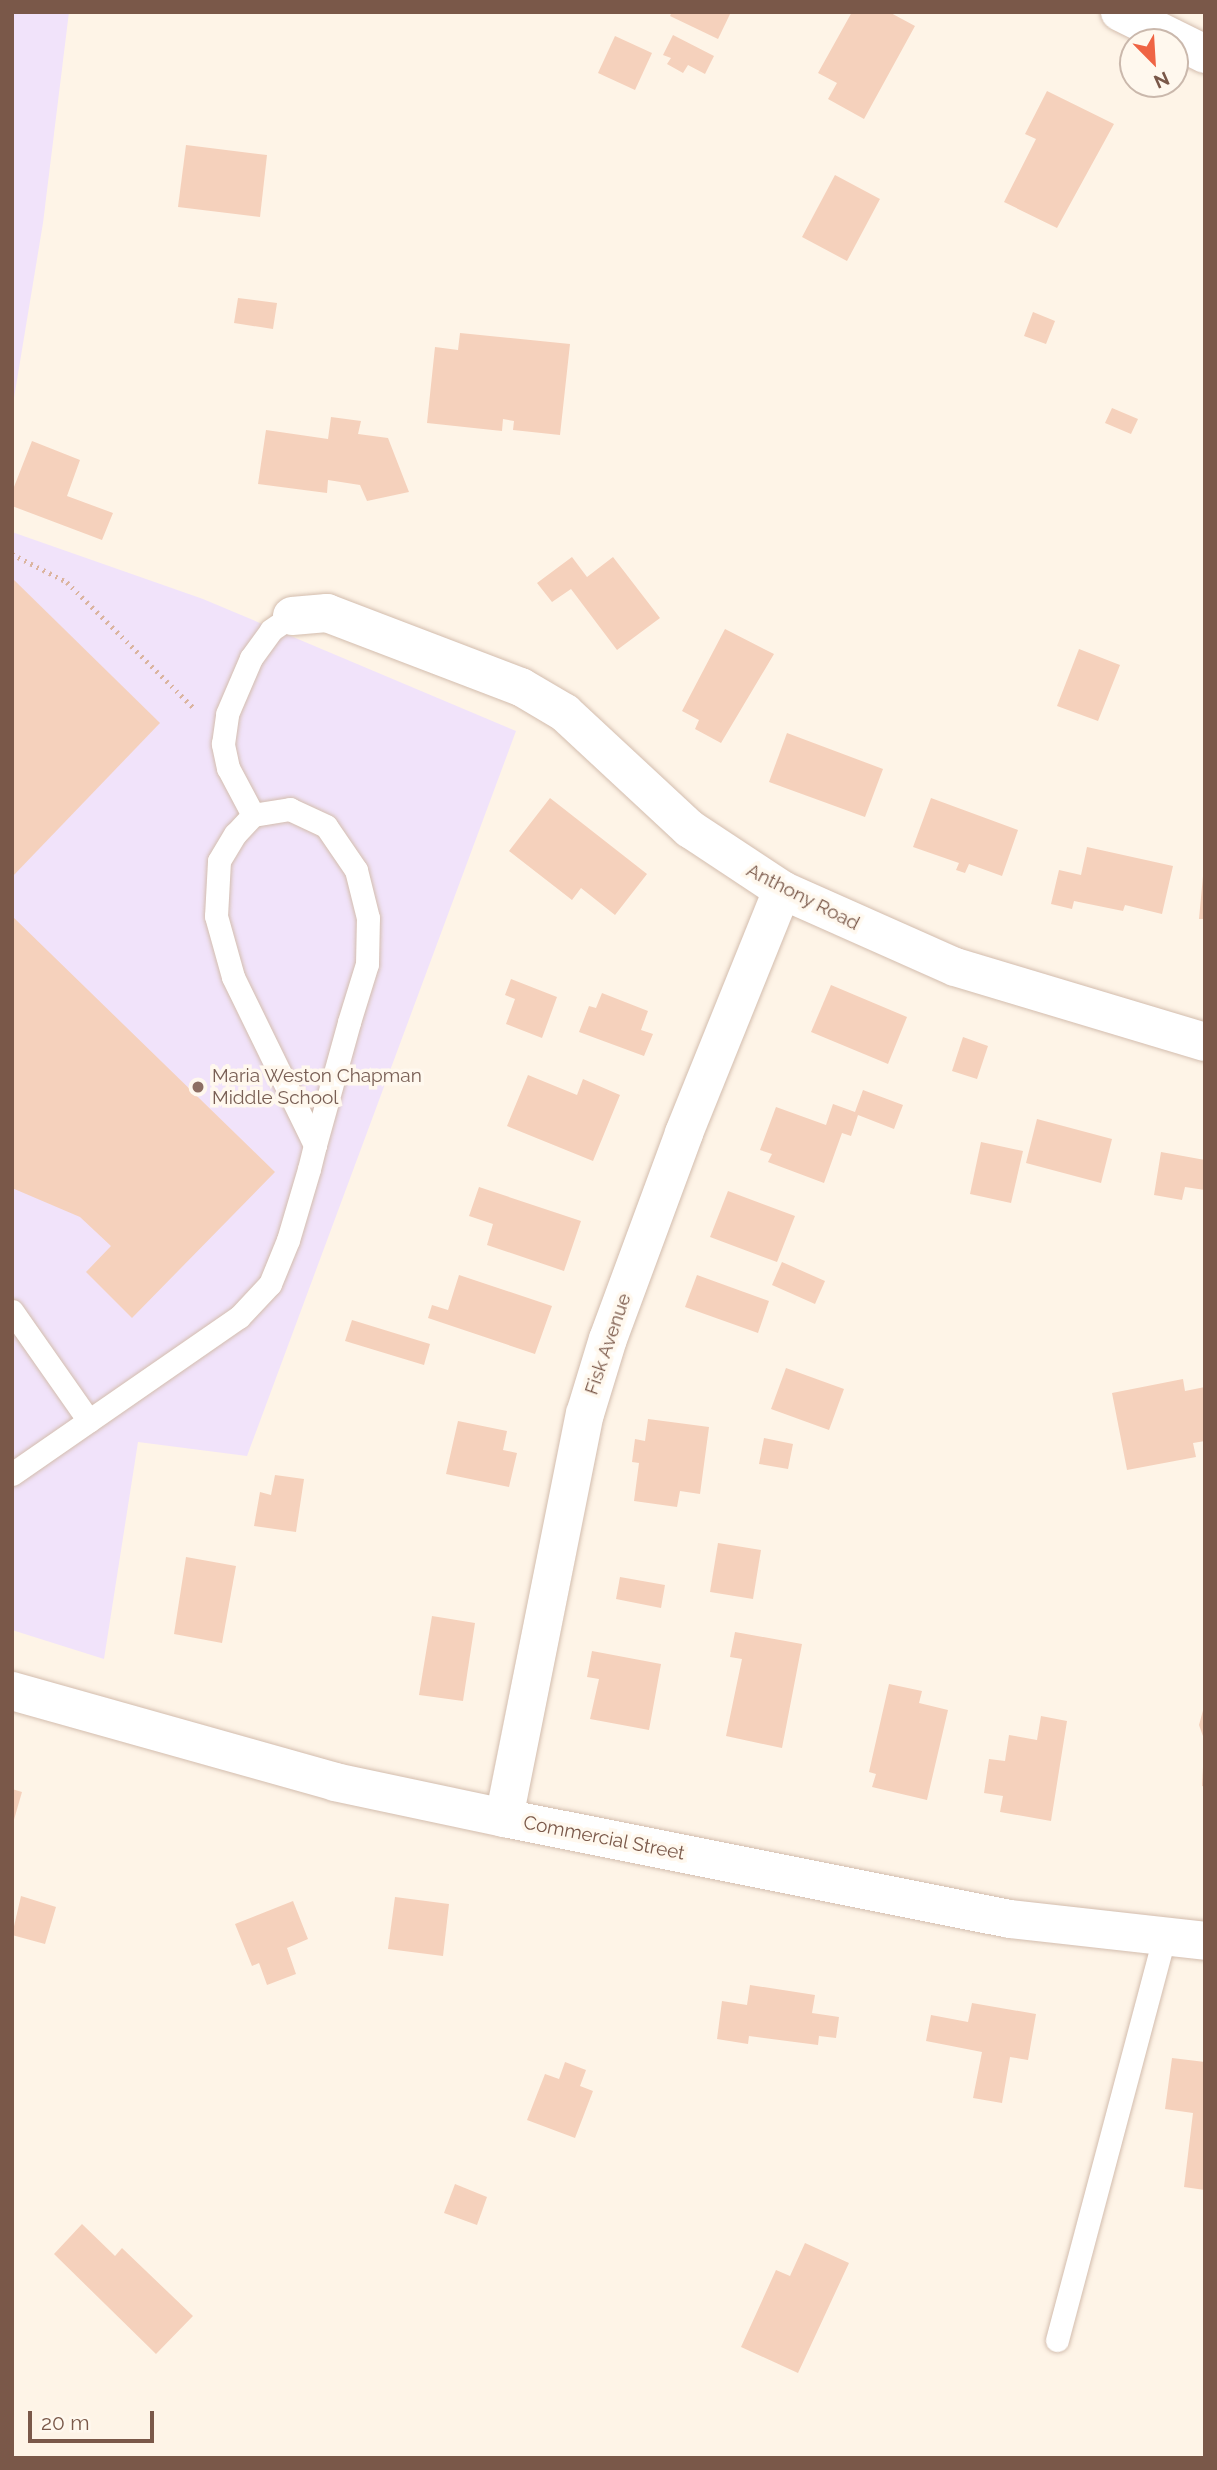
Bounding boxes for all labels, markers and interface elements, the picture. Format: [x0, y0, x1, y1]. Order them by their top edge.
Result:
north arrow [1119, 28, 1189, 98]
text: N [1151, 67, 1173, 93]
street label: Anthony Road [743, 859, 863, 935]
place label: Maria Weston Chapman Middle School [212, 1065, 422, 1109]
marker: Maria Weston Chapman Middle School [190, 1079, 206, 1095]
street label: Fisk Avenue [580, 1290, 636, 1398]
street label: Commercial Street [521, 1811, 687, 1865]
scale bar [32, 2396, 158, 2440]
text: 20 m [41, 2410, 89, 2435]

